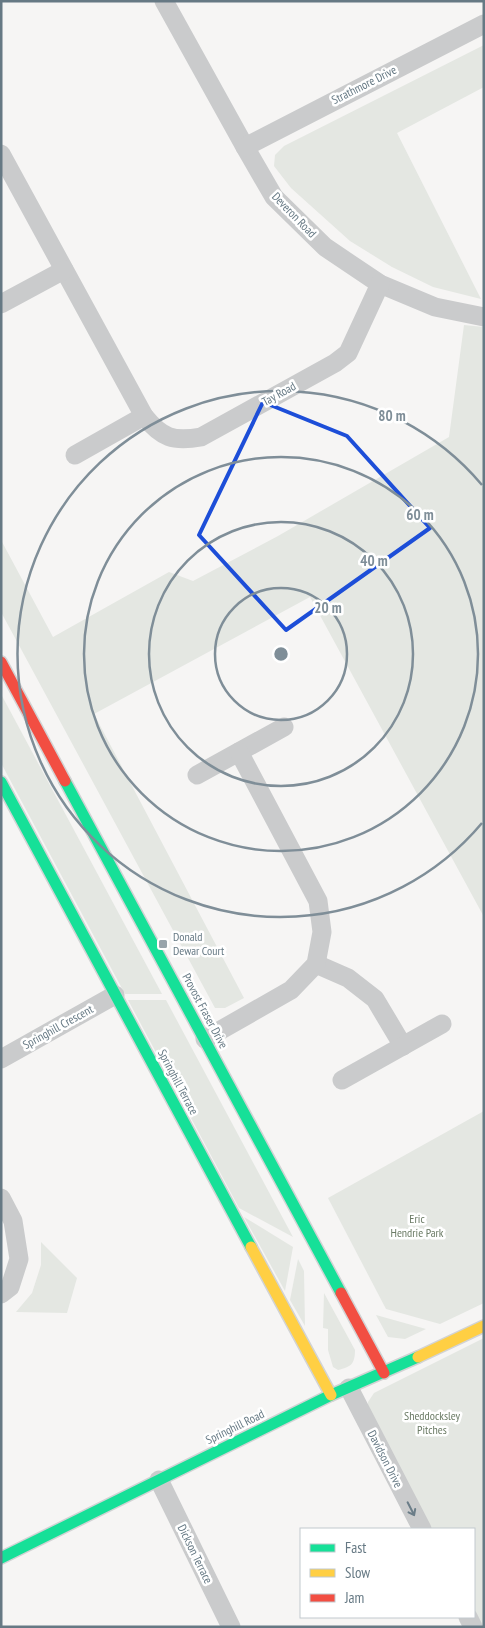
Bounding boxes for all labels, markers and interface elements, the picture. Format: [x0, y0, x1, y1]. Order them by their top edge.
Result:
street label: Strathmore Drive [329, 62, 399, 107]
street label: Deveron Road [269, 189, 320, 241]
street label: Tay Road [259, 378, 298, 409]
text: 80 m [378, 406, 406, 425]
text: 60 m [406, 505, 434, 524]
text: 40 m [360, 551, 388, 570]
text: 20 m [314, 598, 342, 617]
centre of rings [272, 645, 290, 663]
place label: Donald Dewar Court [173, 929, 225, 958]
marker: Donald Dewar Court [157, 938, 169, 950]
street label: Provost Fraser Drive [179, 971, 232, 1051]
street label: Springhill Crescent [20, 1001, 96, 1052]
street label: Springhill Terrace [155, 1046, 202, 1117]
park label: Eric Hendrie Park [390, 1211, 444, 1240]
street label: Springhill Road [203, 1406, 266, 1447]
park label: Sheddocksley Pitches [404, 1408, 460, 1437]
street label: Davidson Drive [365, 1428, 406, 1490]
one-way arrow [407, 1501, 417, 1515]
street label: Dickson Terrace [175, 1522, 216, 1586]
legend [300, 1528, 475, 1618]
text: Fast [345, 1538, 366, 1557]
text: Slow [345, 1563, 370, 1582]
text: Jam [344, 1588, 364, 1607]

